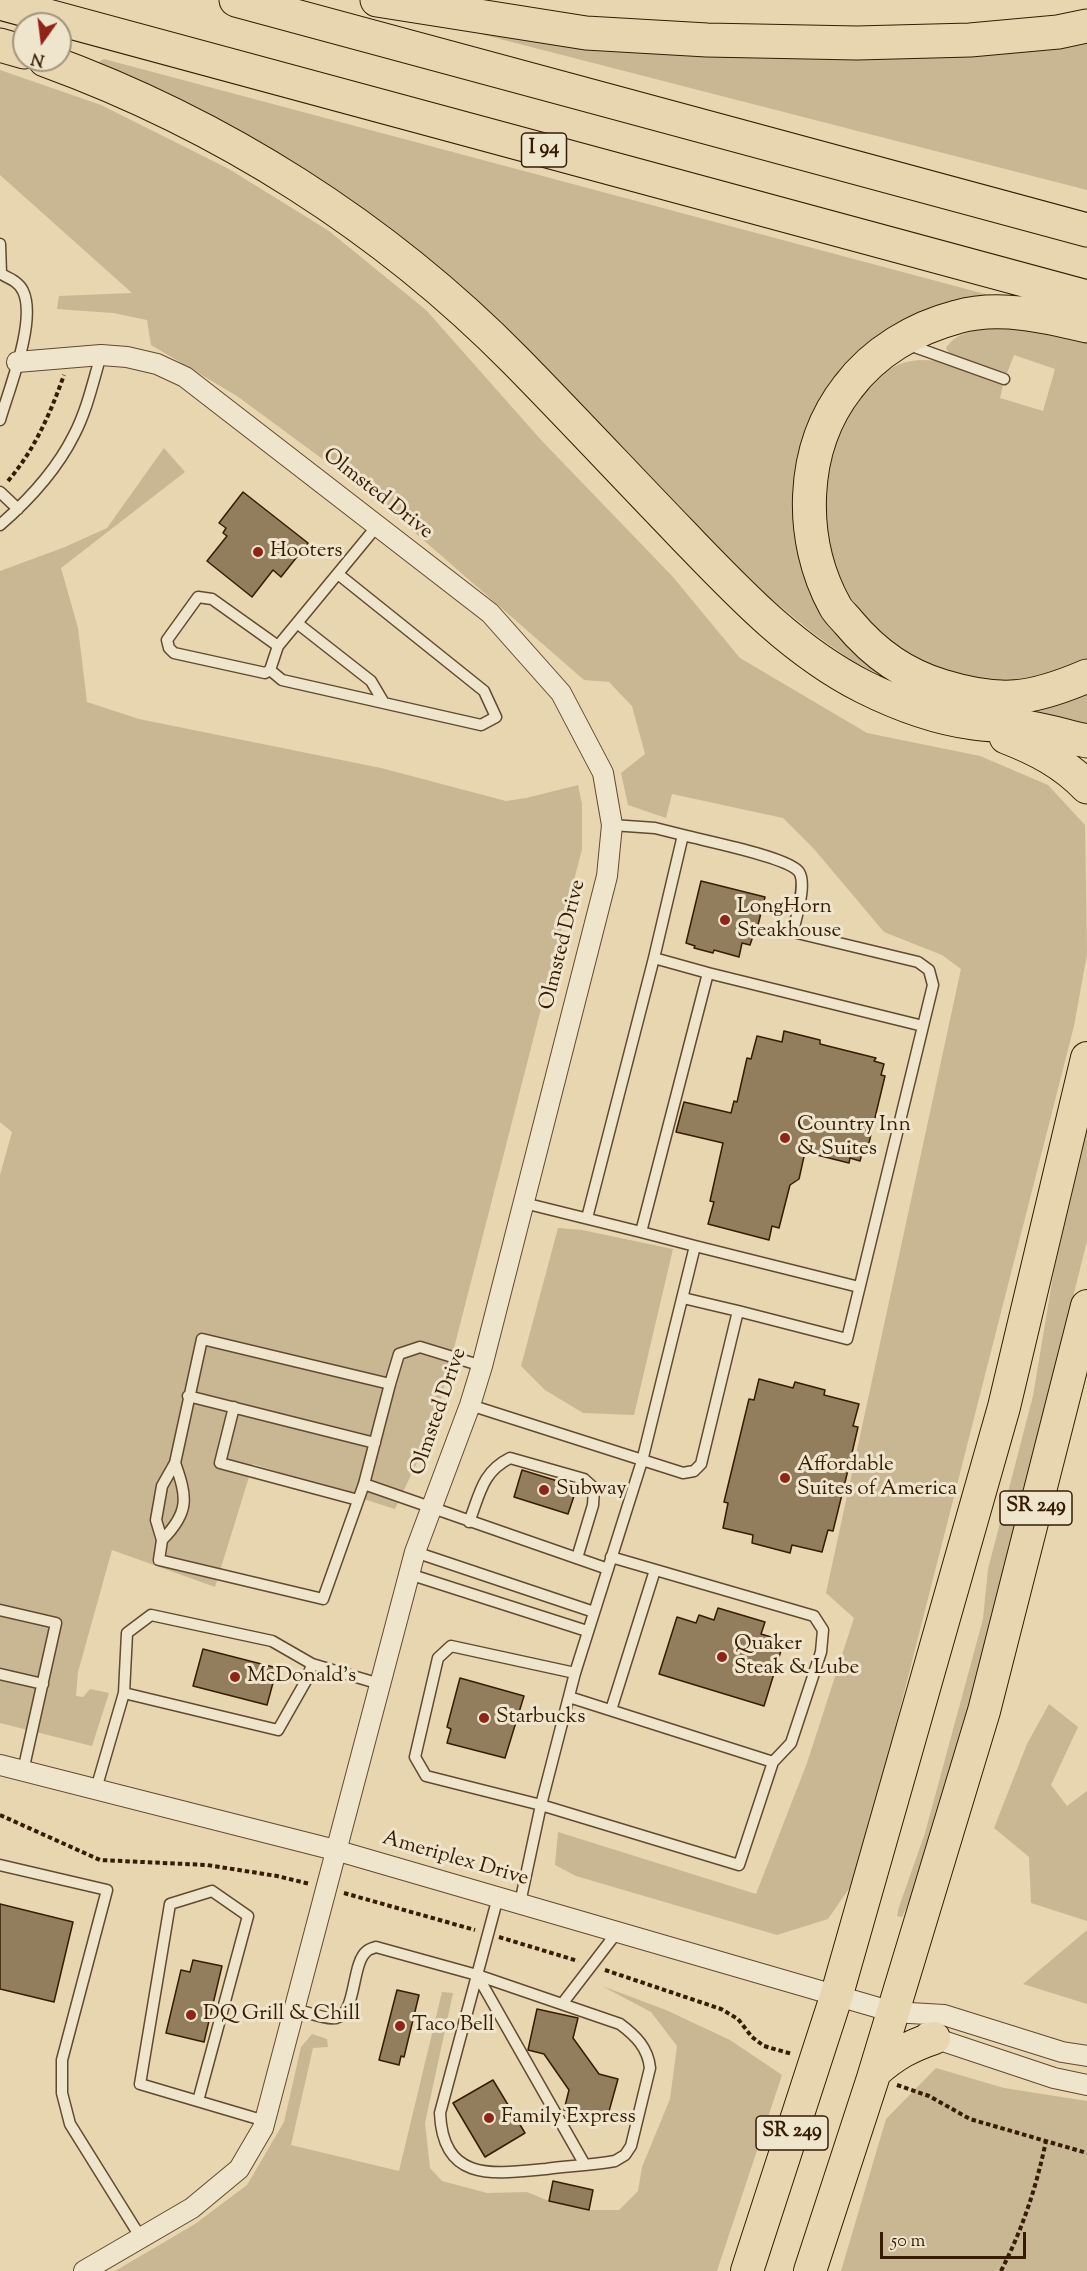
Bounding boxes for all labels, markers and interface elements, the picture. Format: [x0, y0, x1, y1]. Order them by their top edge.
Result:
north arrow [12, 12, 72, 72]
text: N [29, 45, 47, 71]
road number: I 94 [522, 133, 566, 167]
street label: Olmsted Drive [317, 444, 437, 546]
place label: Hooters [270, 539, 343, 565]
marker: Hooters [251, 545, 265, 559]
street label: Olmsted Drive [536, 877, 592, 1013]
place label: LongHorn Steakhouse [737, 895, 841, 945]
marker: LongHorn Steakhouse [718, 913, 732, 927]
place label: Country Inn & Suites [797, 1113, 911, 1163]
marker: Country Inn & Suites [778, 1131, 792, 1145]
street label: Olmsted Drive [406, 1345, 474, 1479]
place label: Affordable Suites of America [797, 1453, 957, 1503]
marker: Affordable Suites of America [778, 1471, 792, 1485]
place label: Subway [556, 1477, 627, 1503]
marker: Subway [537, 1483, 551, 1497]
road number: SR 249 [1000, 1491, 1072, 1525]
place label: Quaker Steak & Lube [734, 1632, 859, 1682]
marker: Quaker Steak & Lube [715, 1650, 729, 1664]
place label: McDonald's [247, 1664, 356, 1690]
marker: McDonald's [228, 1670, 242, 1684]
place label: Starbucks [496, 1705, 585, 1731]
marker: Starbucks [477, 1711, 491, 1725]
street label: Ameriplex Drive [379, 1827, 531, 1893]
place label: DQ Grill & Chill [203, 2002, 360, 2028]
marker: DQ Grill & Chill [184, 2008, 198, 2022]
place label: Taco Bell [412, 2013, 494, 2039]
marker: Taco Bell [393, 2019, 407, 2033]
place label: Family Express [501, 2105, 636, 2131]
marker: Family Express [482, 2111, 496, 2125]
road number: SR 249 [756, 2116, 828, 2150]
scale bar [883, 2220, 1028, 2258]
text: 50 m [891, 2229, 925, 2255]

